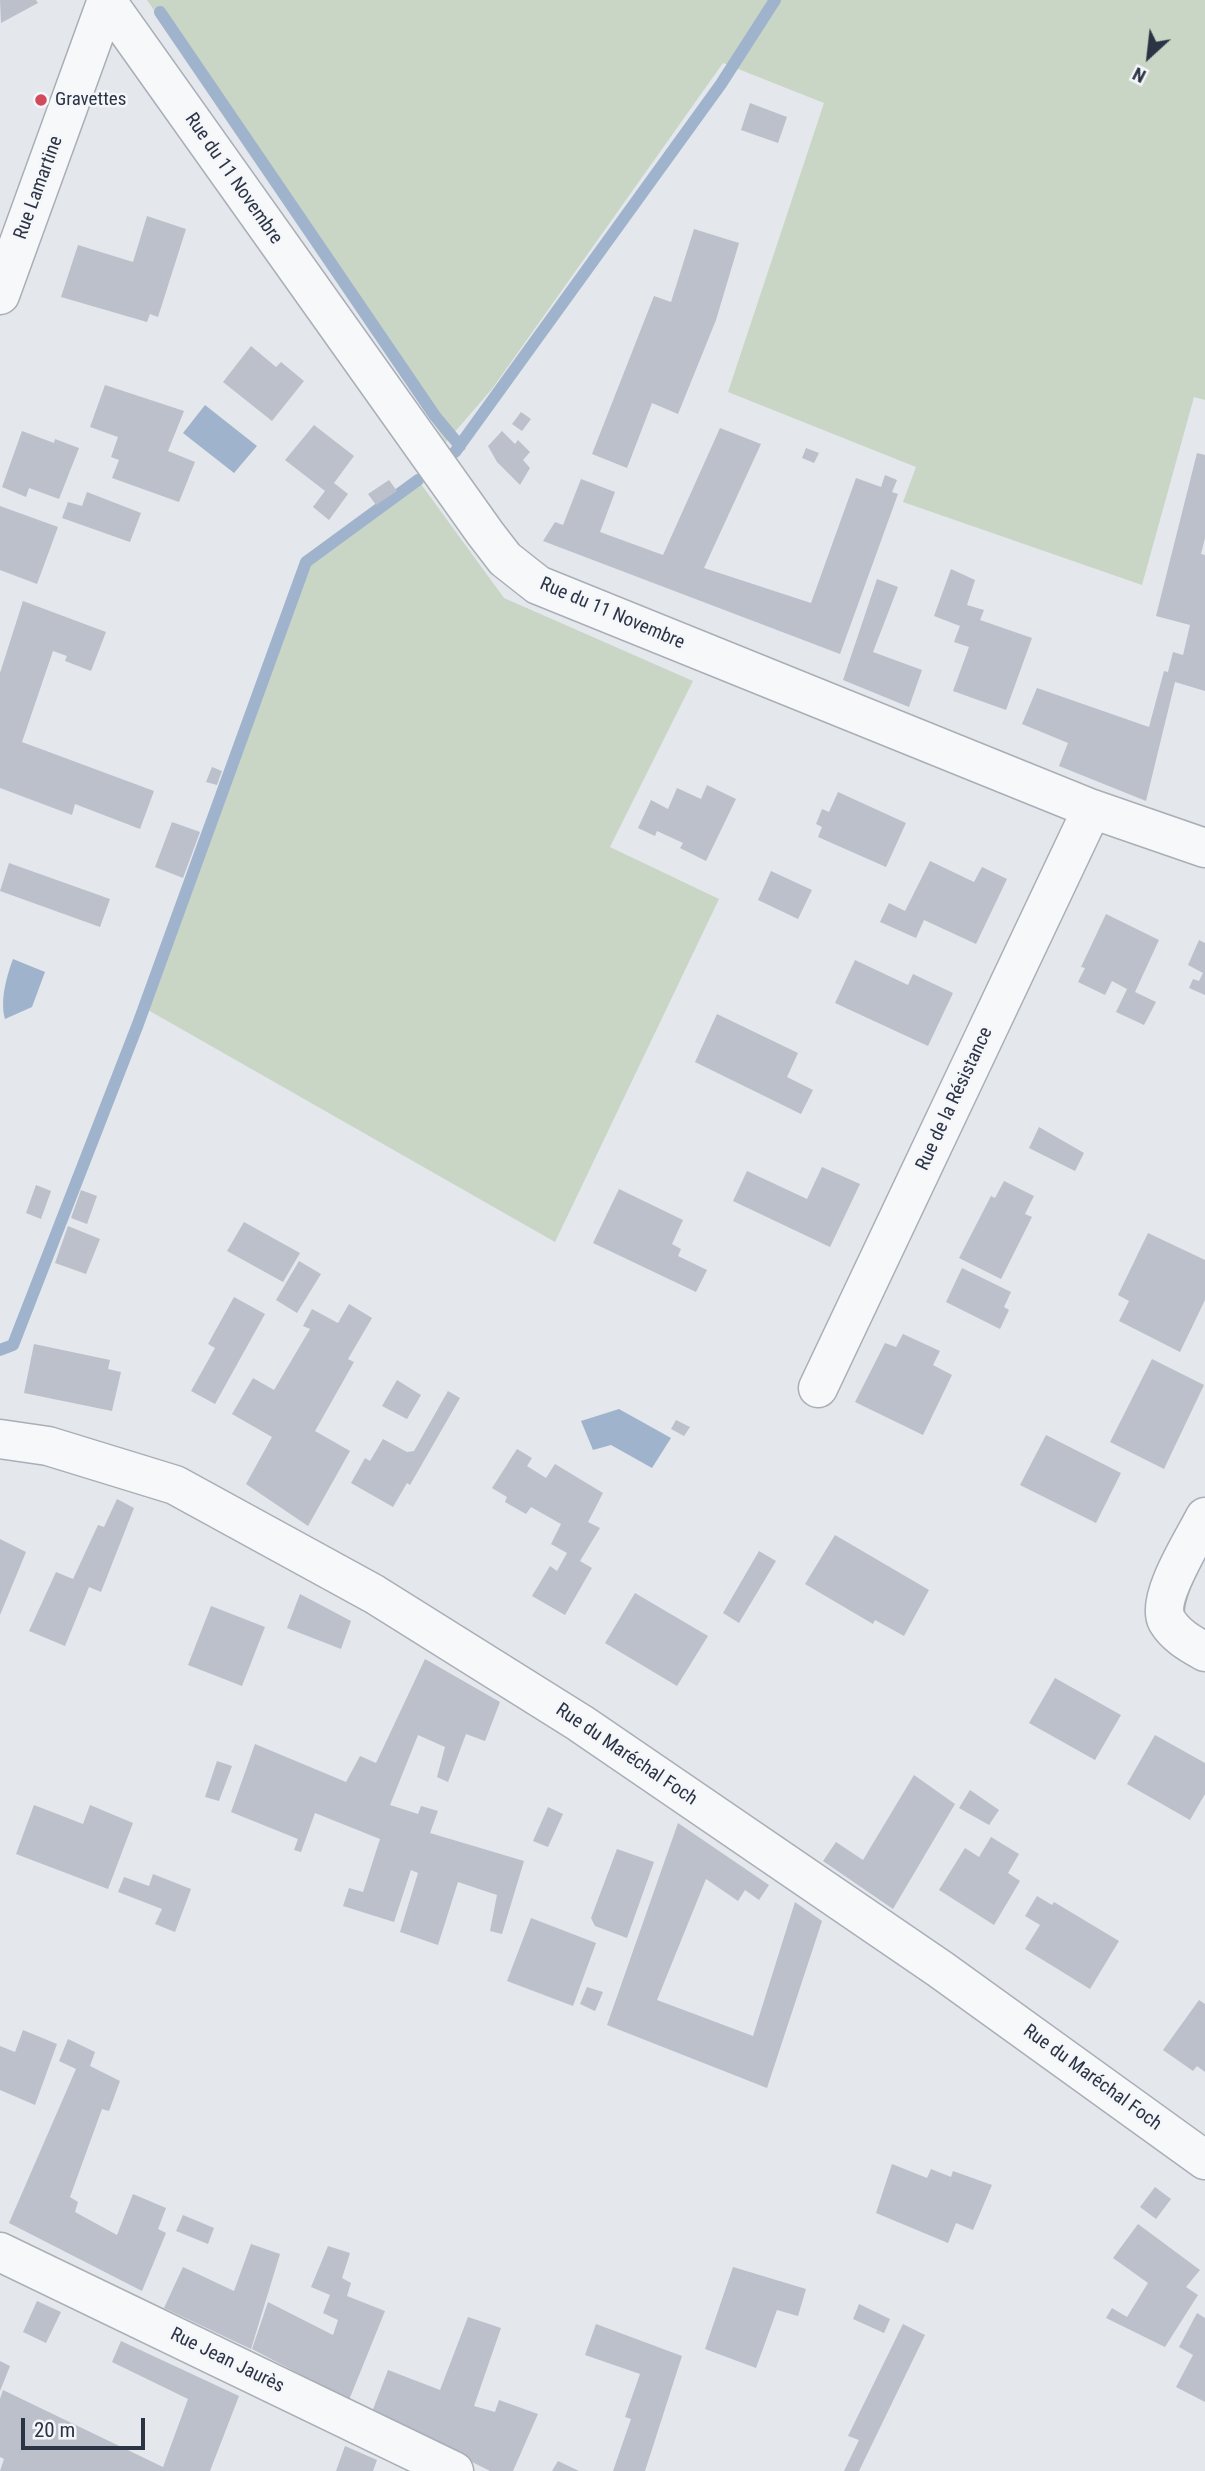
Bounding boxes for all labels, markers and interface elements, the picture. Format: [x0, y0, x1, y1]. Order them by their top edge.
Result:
north arrow [1114, 21, 1184, 91]
text: N [1129, 62, 1150, 88]
place label: Gravettes [55, 89, 126, 111]
marker: Gravettes [33, 92, 49, 108]
street label: Rue du 11 Novembre [179, 109, 287, 249]
street label: Rue Lamartine [10, 133, 68, 243]
street label: Rue du 11 Novembre [536, 573, 688, 655]
street label: Rue de la Résistance [912, 1024, 998, 1174]
street label: Rue du Maréchal Foch [551, 1699, 701, 1811]
street label: Rue du Maréchal Foch [1018, 2020, 1166, 2136]
street label: Rue Jean Jaurès [166, 2324, 288, 2398]
scale bar [24, 2404, 149, 2448]
text: 20 m [34, 2418, 75, 2442]

